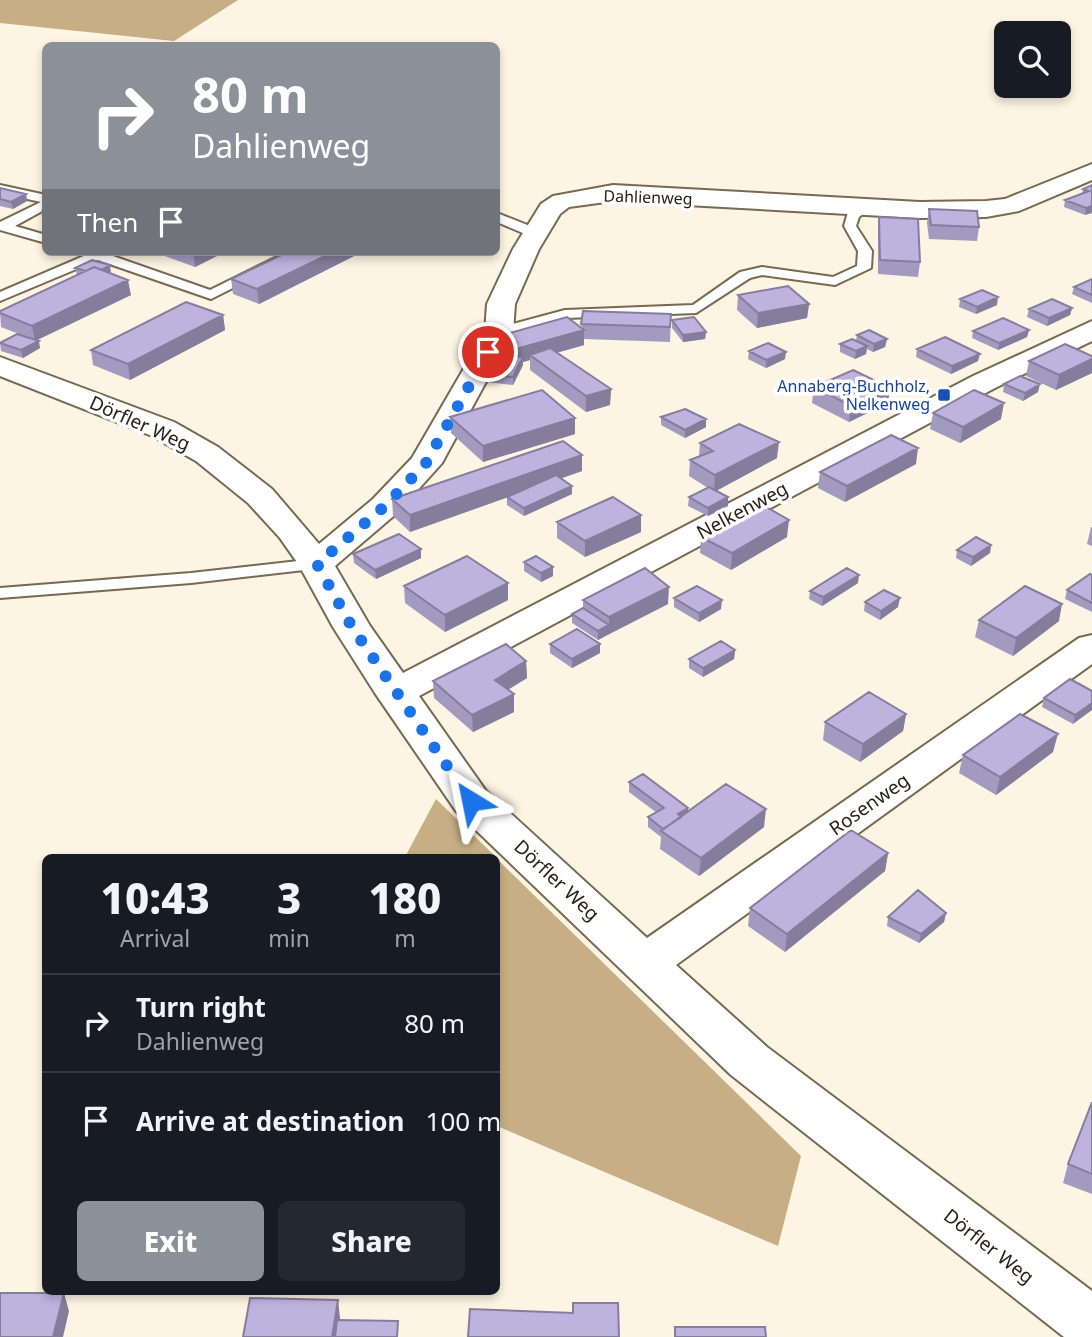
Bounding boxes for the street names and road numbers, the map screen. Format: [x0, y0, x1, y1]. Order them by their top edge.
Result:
street label: Dahlienweg [603, 184, 693, 210]
street label: Dörfler Weg [85, 389, 195, 457]
street label: Nelkenweg [692, 475, 792, 545]
street label: Rosenweg [824, 767, 914, 841]
street label: Dörfler Weg [509, 834, 605, 926]
street label: Dörfler Weg [938, 1203, 1040, 1289]

